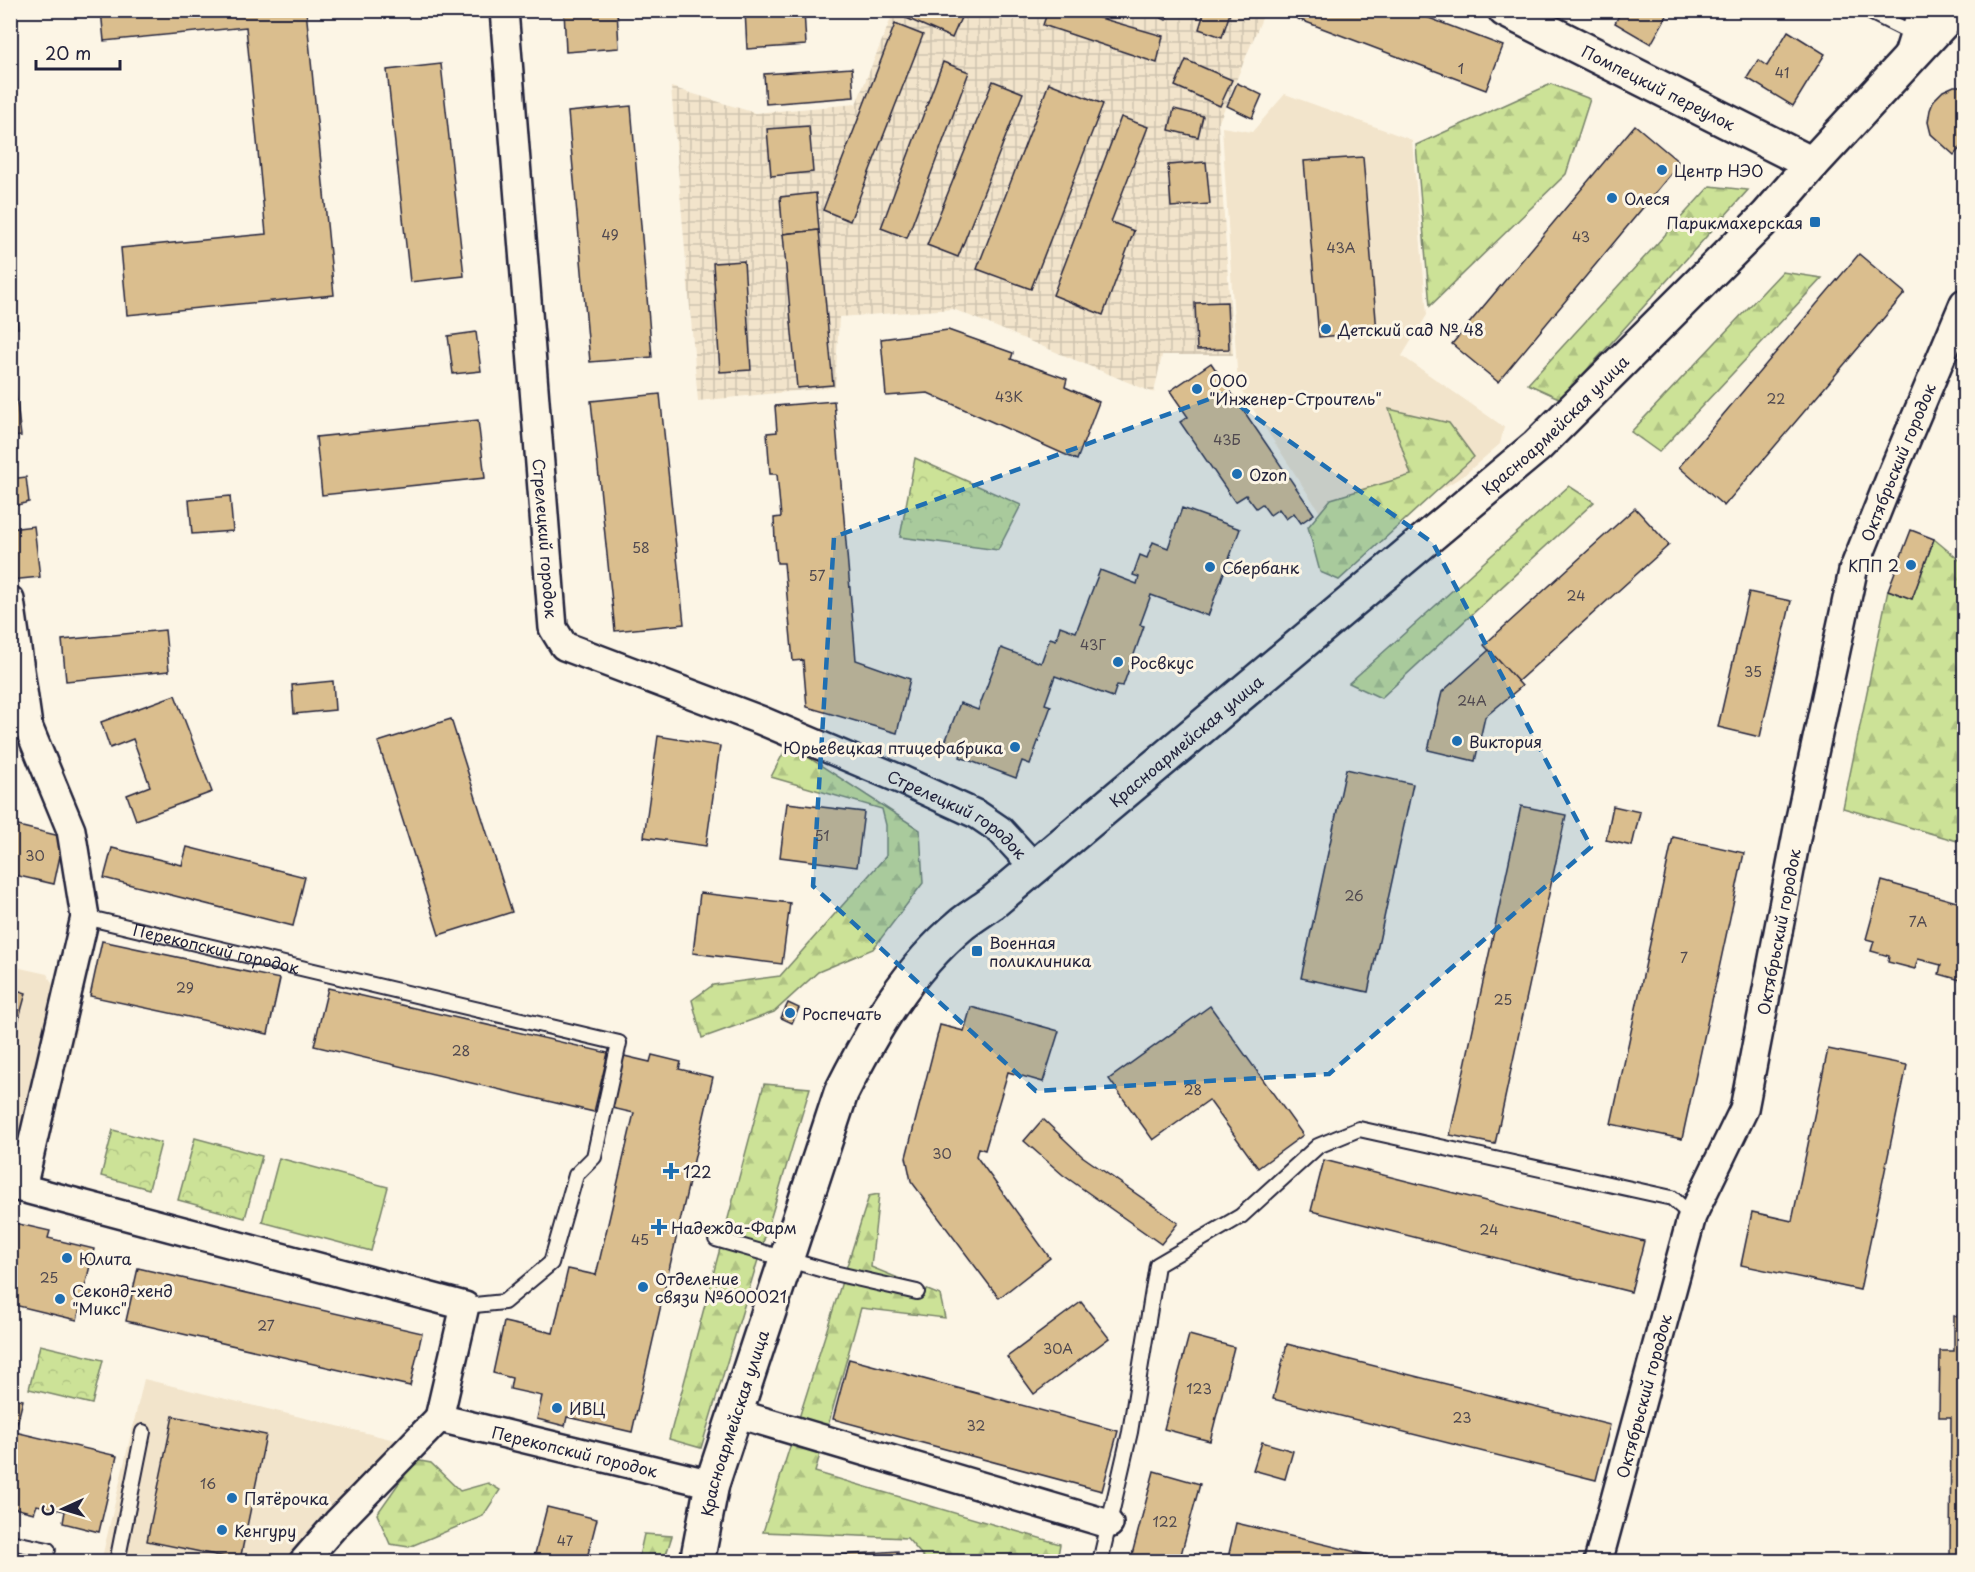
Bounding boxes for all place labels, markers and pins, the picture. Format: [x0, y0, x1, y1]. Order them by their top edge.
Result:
place label: Центр НЭО [1674, 158, 1764, 182]
marker: Центр НЭО [1655, 163, 1669, 177]
place label: Олеся [1624, 186, 1670, 210]
marker: Олеся [1605, 191, 1619, 205]
place label: Парикмахерская [1667, 210, 1803, 234]
marker: Парикмахерская [1808, 215, 1822, 229]
place label: Детский сад № 48 [1337, 317, 1484, 341]
marker: Детский сад № 48 [1319, 322, 1333, 336]
place label: ООО "Инженер-Строитель" [1209, 368, 1382, 410]
marker: ООО "Инженер-Строитель" [1190, 382, 1204, 396]
place label: Ozon [1249, 462, 1287, 486]
marker: Ozon [1230, 467, 1244, 481]
place label: КПП 2 [1848, 553, 1899, 577]
place label: Сбербанк [1222, 555, 1300, 579]
marker: КПП 2 [1904, 558, 1918, 572]
marker: Сбербанк [1203, 560, 1217, 574]
place label: Росвкус [1130, 650, 1194, 674]
marker: Росвкус [1111, 655, 1125, 669]
place label: Виктория [1469, 729, 1542, 753]
marker: Виктория [1450, 734, 1464, 748]
place label: Юрьевецкая птицефабрика [783, 735, 1003, 759]
marker: Юрьевецкая птицефабрика [1008, 740, 1022, 754]
place label: Военная поликлиника [989, 930, 1091, 972]
marker: Военная поликлиника [970, 944, 984, 958]
place label: Роспечать [802, 1001, 881, 1025]
marker: Роспечать [783, 1006, 797, 1020]
place label: 122 [683, 1159, 712, 1183]
marker: 122 [664, 1164, 678, 1178]
place label: Надежда-Фарм [671, 1215, 797, 1239]
marker: Надежда-Фарм [652, 1220, 666, 1234]
place label: Юлита [79, 1246, 132, 1270]
marker: Юлита [60, 1251, 74, 1265]
place label: Отделение связи №600021 [655, 1266, 787, 1308]
place label: Секонд-хенд "Микс" [72, 1278, 173, 1320]
marker: Отделение связи №600021 [636, 1280, 650, 1294]
marker: Секонд-хенд "Микс" [53, 1292, 67, 1306]
place label: ИВЦ [569, 1396, 606, 1420]
marker: ИВЦ [550, 1401, 564, 1415]
place label: Пятёрочка [244, 1486, 329, 1510]
marker: Пятёрочка [225, 1491, 239, 1505]
place label: Кенгуру [234, 1518, 296, 1542]
marker: Кенгуру [215, 1523, 229, 1537]

